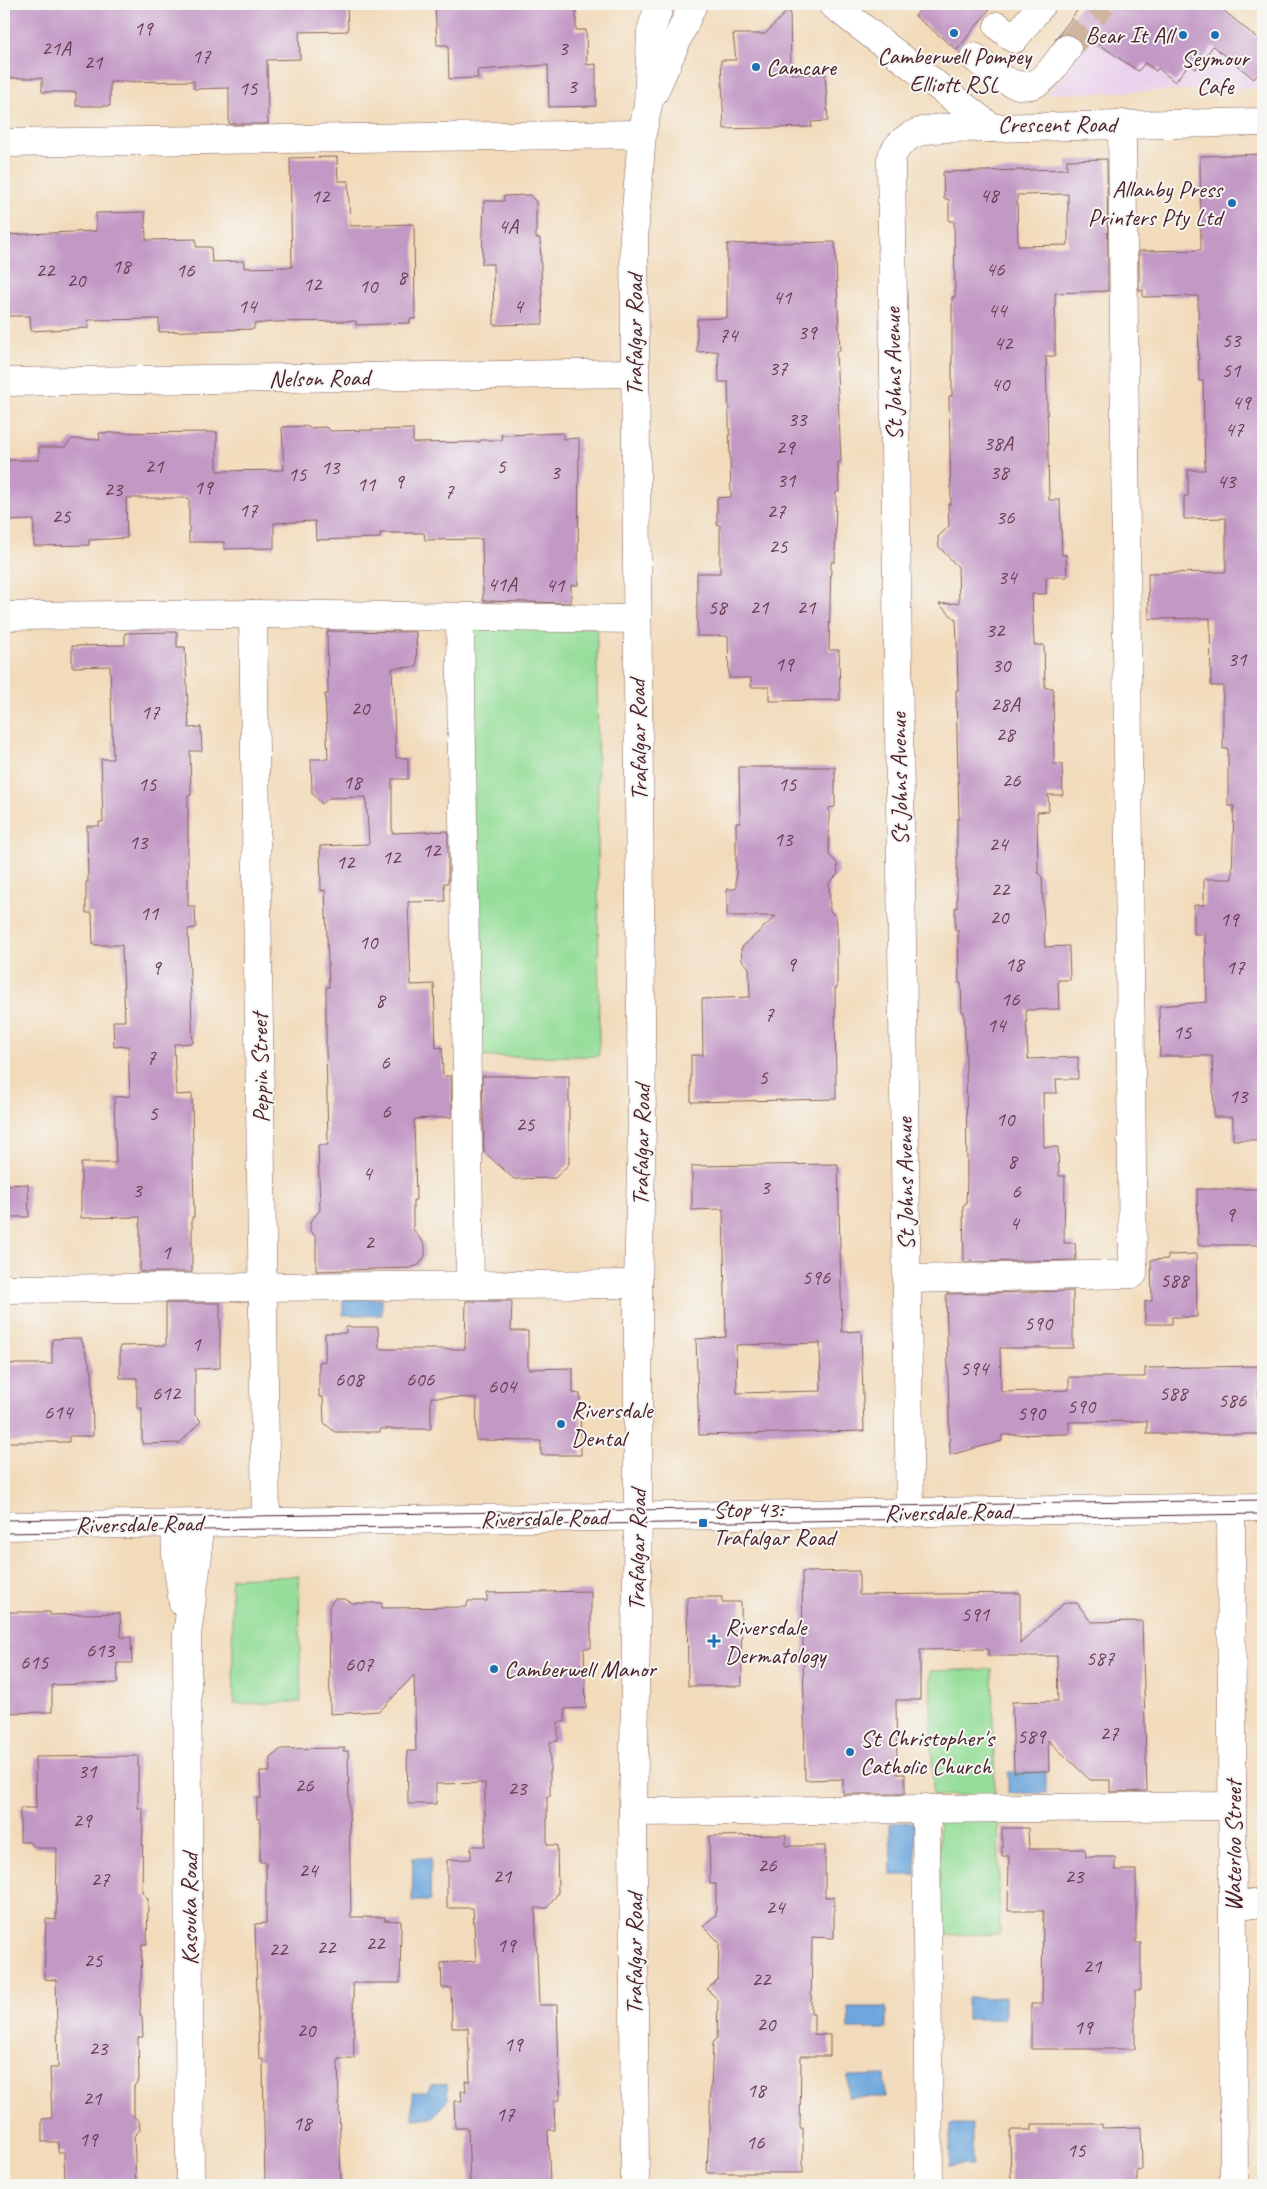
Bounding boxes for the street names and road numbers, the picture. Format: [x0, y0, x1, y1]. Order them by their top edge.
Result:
street label: Crescent Road [998, 109, 1120, 139]
street label: Trafalgar Road [619, 271, 649, 396]
street label: St Johns Avenue [877, 305, 909, 441]
street label: Nelson Road [268, 362, 373, 394]
street label: Trafalgar Road [622, 675, 654, 801]
street label: St Johns Avenue [883, 710, 915, 846]
street label: Peppin Street [244, 1010, 276, 1123]
street label: Trafalgar Road [625, 1080, 657, 1206]
street label: St Johns Avenue [889, 1115, 921, 1251]
street label: Trafalgar Road [621, 1485, 653, 1611]
street label: Riversdale Road [884, 1496, 1016, 1528]
street label: Riversdale Road [480, 1502, 612, 1534]
street label: Riversdale Road [75, 1508, 207, 1540]
street label: Waterloo Street [1218, 1777, 1248, 1912]
street label: Kasouka Road [174, 1849, 204, 1965]
street label: Trafalgar Road [619, 1890, 649, 2015]

